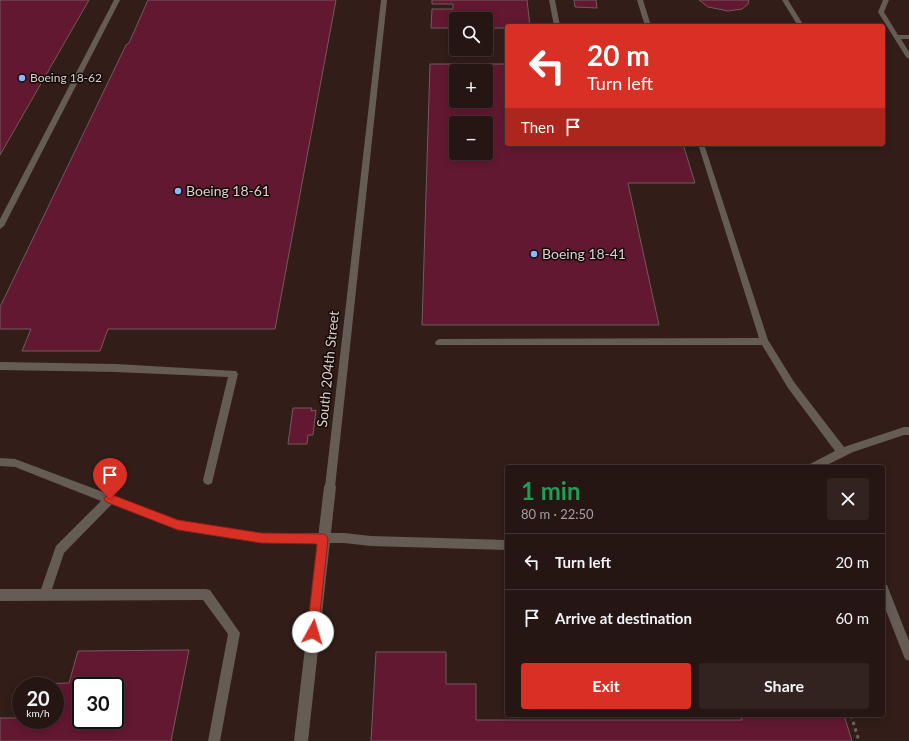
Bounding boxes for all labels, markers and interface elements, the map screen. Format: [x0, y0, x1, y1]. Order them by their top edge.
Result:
map controls [449, 12, 493, 160]
button: search [449, 12, 493, 56]
text: 20 m [587, 38, 650, 72]
icon: left [521, 40, 573, 92]
button: + [449, 64, 493, 108]
place label: Boeing 18-62 [30, 70, 102, 85]
text: Turn left [587, 72, 653, 94]
marker: Boeing 18-62 [17, 73, 27, 83]
button: − [449, 116, 493, 160]
icon: arrive [562, 116, 584, 138]
text: Then [521, 118, 554, 136]
place label: Boeing 18-61 [186, 182, 270, 199]
marker: Boeing 18-61 [173, 186, 183, 196]
place label: Boeing 18-41 [542, 245, 626, 262]
marker: Boeing 18-41 [529, 249, 539, 259]
street label: South 204th Street [313, 310, 342, 428]
pin [93, 458, 127, 499]
icon: arrive [99, 464, 121, 486]
text: 1 min [521, 476, 581, 505]
button: close [827, 478, 869, 520]
text: 80 m · 22:50 [521, 506, 594, 522]
icon: left [521, 551, 543, 573]
text: Turn left [555, 553, 611, 571]
text: 20 m [835, 553, 869, 571]
icon: arrive [521, 607, 543, 629]
text: Arrive at destination [555, 609, 692, 627]
text: 60 m [835, 609, 869, 627]
position arrow [292, 611, 334, 653]
button: Exit [521, 663, 691, 709]
button: Share [699, 663, 869, 709]
speed limit sign: 30 [72, 677, 124, 729]
text: 20 [26, 686, 50, 710]
text: km/h [26, 707, 50, 719]

